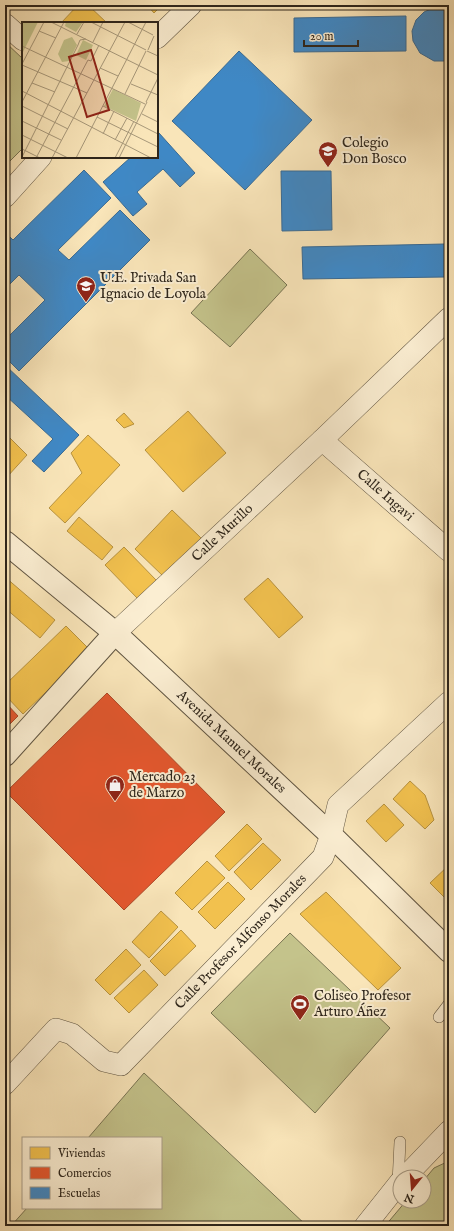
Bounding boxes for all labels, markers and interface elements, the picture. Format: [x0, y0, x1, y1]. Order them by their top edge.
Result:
inset map [22, 22, 158, 158]
scale bar [304, 22, 358, 48]
text: 20 m [310, 29, 333, 44]
place label: Colegio Don Bosco [342, 134, 407, 168]
school or university icon: Colegio Don Bosco [317, 140, 339, 168]
place label: U.E. Privada San Ignacio de Loyola [100, 269, 207, 303]
school or university icon: U.E. Privada San Ignacio de Loyola [75, 275, 97, 303]
street label: Calle Ingavi [353, 465, 418, 525]
street label: Calle Murillo [188, 499, 257, 566]
street label: Avenida Manuel Morales [172, 685, 290, 797]
place label: Mercado 23 de Marzo [129, 768, 196, 802]
shop icon: Mercado 23 de Marzo [104, 774, 126, 802]
street label: Calle Profesor Alfonso Morales [171, 870, 311, 1013]
place label: Coliseo Profesor Arturo Áñez [313, 987, 411, 1021]
sports icon: Coliseo Profesor Arturo Áñez [289, 993, 311, 1021]
legend [22, 1137, 162, 1209]
text: Viviendas [57, 1146, 105, 1161]
text: Comercios [58, 1166, 111, 1181]
north arrow [392, 1169, 432, 1209]
text: Escuelas [58, 1186, 100, 1201]
text: N [402, 1189, 417, 1206]

